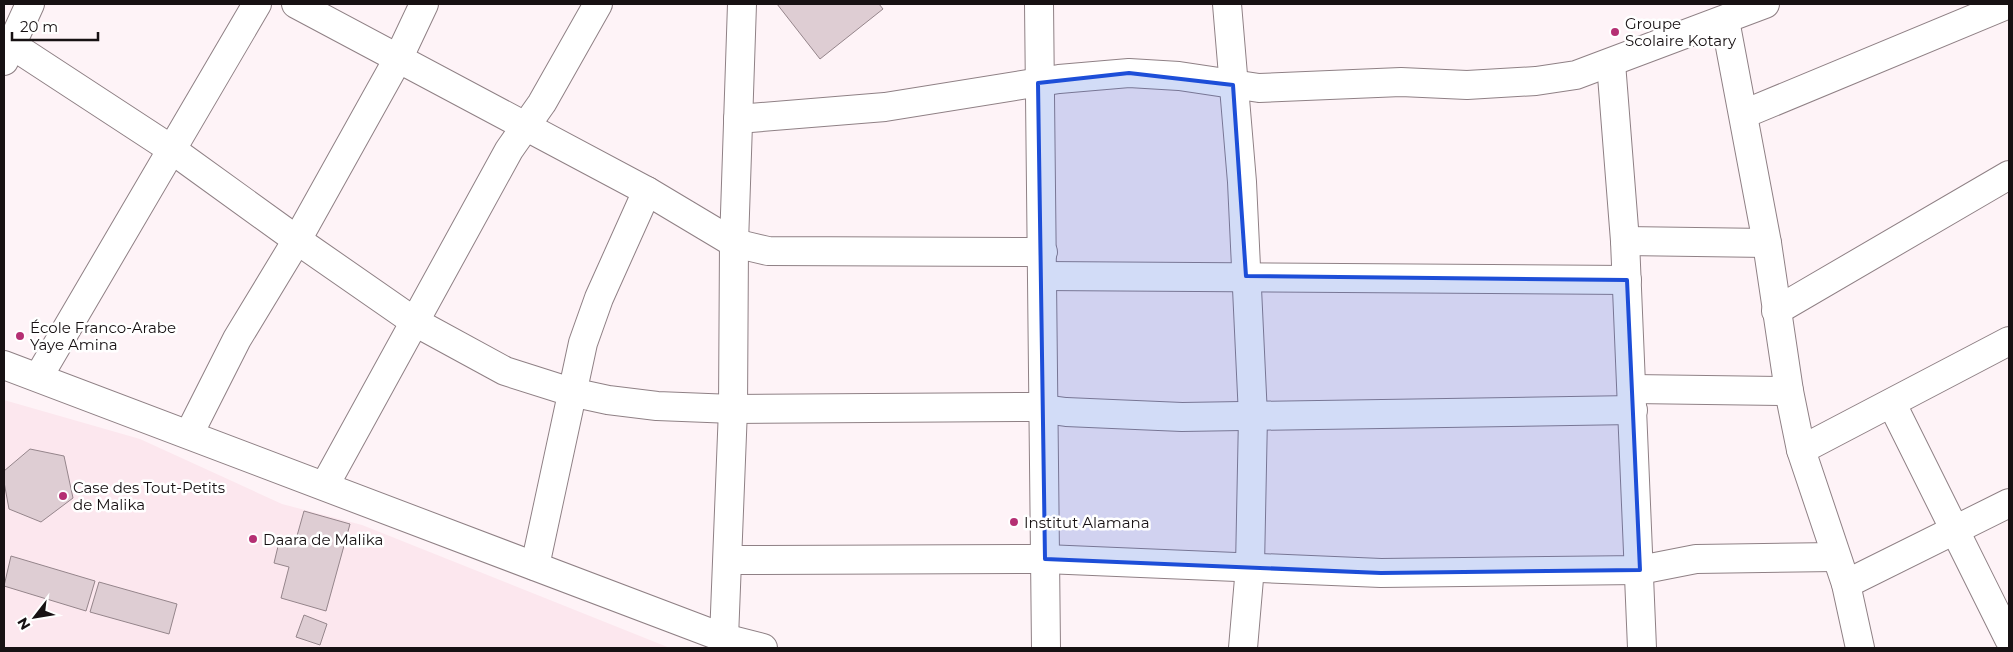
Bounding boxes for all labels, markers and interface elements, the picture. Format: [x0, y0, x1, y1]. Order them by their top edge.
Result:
scale bar [12, 10, 99, 42]
place label: Groupe Scolaire Kotary [1625, 14, 1737, 50]
text: 20 m [20, 17, 58, 36]
marker: Groupe Scolaire Kotary [1609, 26, 1621, 38]
place label: École Franco-Arabe Yaye Amina [30, 318, 176, 354]
marker: École Franco-Arabe Yaye Amina [14, 330, 26, 342]
place label: Case des Tout-Petits de Malika [73, 478, 225, 514]
marker: Case des Tout-Petits de Malika [57, 490, 69, 502]
place label: Institut Alamana [1024, 513, 1150, 532]
marker: Institut Alamana [1008, 516, 1020, 528]
place label: Daara de Malika [263, 530, 383, 549]
marker: Daara de Malika [247, 533, 259, 545]
north arrow [10, 592, 60, 642]
text: N [13, 614, 34, 633]

